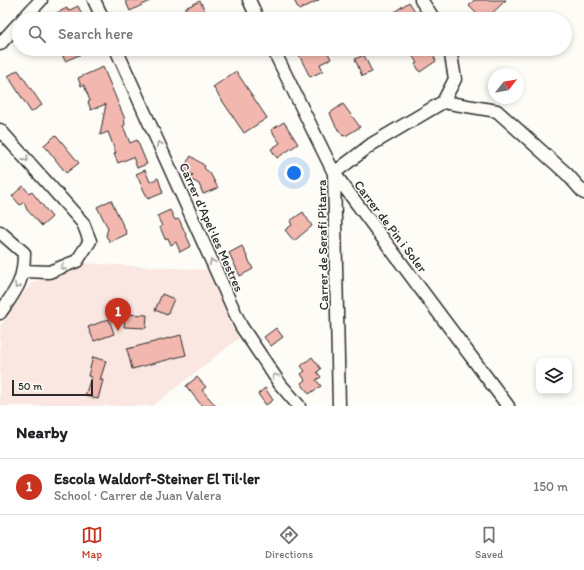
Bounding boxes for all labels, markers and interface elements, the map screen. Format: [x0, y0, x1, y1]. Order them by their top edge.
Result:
search box [12, 12, 572, 56]
icon: search [26, 23, 48, 45]
text: Search here [58, 25, 133, 43]
north arrow [488, 68, 524, 104]
one-way arrow [156, 140, 164, 148]
one-way arrow [21, 154, 29, 162]
street label: Carrer d'Apel·les Mestres [176, 160, 247, 294]
your location [284, 163, 304, 183]
street label: Carrer de Pin i Soler [351, 177, 431, 276]
street label: Carrer de Serafí Pitarra [314, 179, 331, 310]
one-way arrow [209, 259, 217, 267]
one-way arrow [60, 262, 67, 270]
one-way arrow [15, 282, 22, 289]
pin: 1 [105, 298, 131, 331]
map controls [536, 358, 572, 394]
button: layers [536, 358, 572, 394]
one-way arrow [273, 373, 280, 380]
scale bar [12, 378, 93, 397]
text: 50 m [18, 380, 42, 393]
text: Nearby [16, 422, 68, 442]
text: Escola Waldorf-Steiner El Til·ler [54, 470, 260, 488]
text: 1 [26, 479, 32, 494]
text: 150 m [533, 479, 568, 494]
text: School · Carrer de Juan Valera [54, 488, 221, 503]
tab: Map [81, 524, 103, 561]
tab: Directions [265, 524, 313, 561]
tab: Saved [475, 524, 503, 561]

